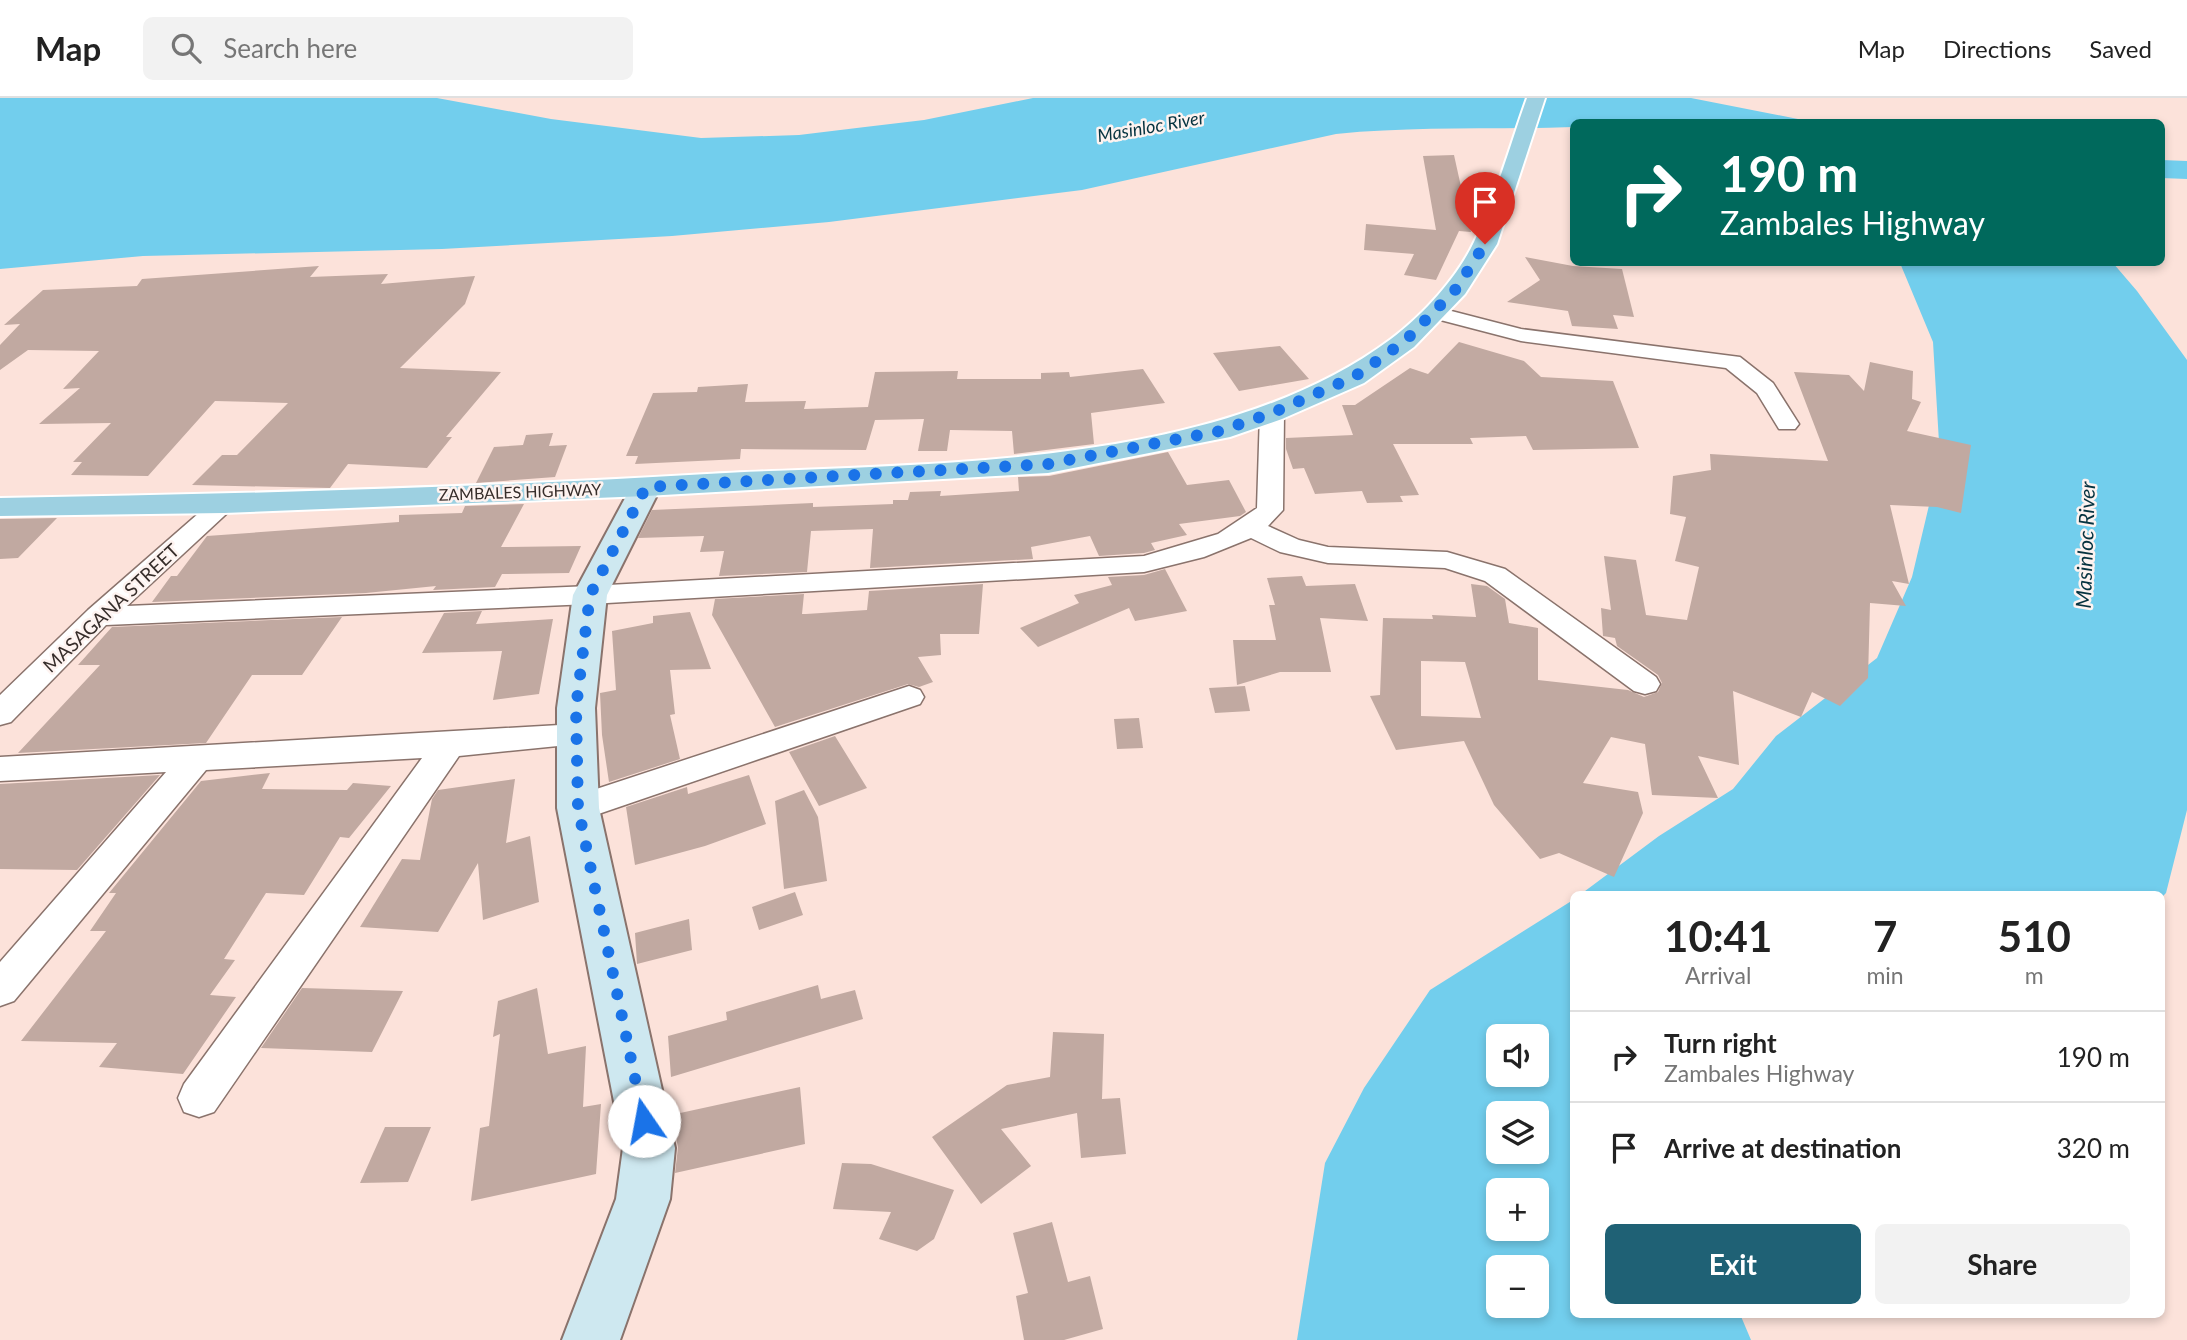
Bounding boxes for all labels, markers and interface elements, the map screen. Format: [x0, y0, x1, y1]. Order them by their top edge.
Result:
search box [143, 17, 633, 80]
text: Map [35, 28, 101, 68]
icon: search [167, 29, 205, 67]
text: Search here [223, 32, 357, 64]
text: Map [1858, 34, 1905, 63]
text: Directions [1943, 34, 2051, 63]
text: Saved [2089, 34, 2152, 63]
water label: Masinloc River [1095, 106, 1207, 146]
text: 190 m [1720, 144, 1858, 202]
icon: right [1605, 147, 1696, 238]
pin [1455, 172, 1515, 244]
icon: arrive [1466, 183, 1504, 221]
text: Zambales Highway [1720, 203, 1985, 242]
street label: ZAMBALES HIGHWAY [438, 479, 602, 504]
water label: Masinloc River [2070, 480, 2099, 609]
street label: MASAGANA STREET [38, 539, 184, 677]
text: 10:41 [1664, 911, 1772, 961]
text: 7 [1873, 911, 1897, 961]
text: 510 [1998, 911, 2071, 961]
text: Arrival [1685, 961, 1751, 989]
text: min [1866, 961, 1904, 989]
text: m [2025, 961, 2044, 989]
map controls [1486, 1024, 1549, 1318]
button: sound [1486, 1024, 1549, 1087]
text: Turn right [1664, 1027, 1777, 1059]
icon: right [1605, 1038, 1643, 1076]
text: 190 m [2057, 1041, 2130, 1073]
text: Zambales Highway [1664, 1059, 1854, 1087]
position arrow [607, 1084, 681, 1158]
button: layers [1486, 1101, 1549, 1164]
icon: arrive [1605, 1129, 1643, 1167]
text: Arrive at destination [1664, 1132, 1901, 1164]
text: 320 m [2057, 1132, 2130, 1164]
button: + [1486, 1178, 1549, 1241]
button: Exit [1605, 1224, 1861, 1304]
button: Share [1875, 1224, 2130, 1304]
button: − [1486, 1255, 1549, 1318]

